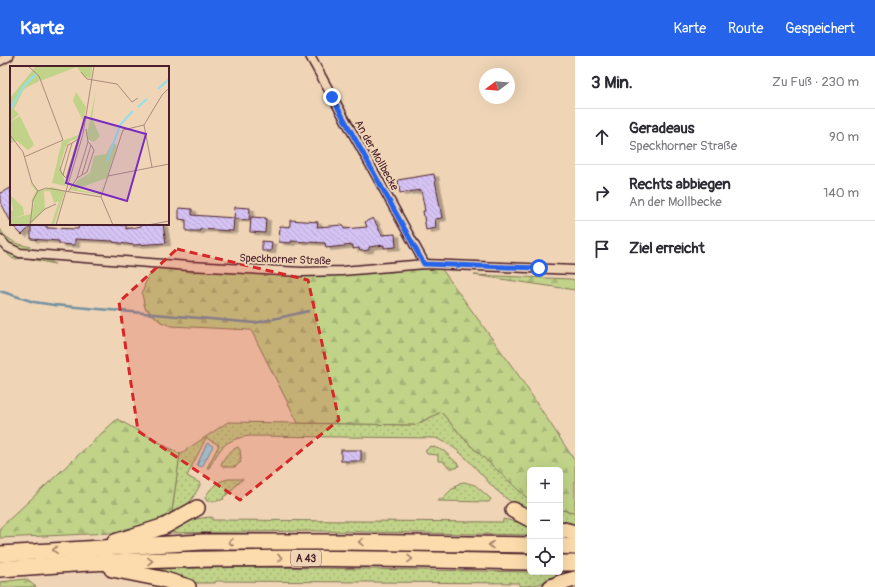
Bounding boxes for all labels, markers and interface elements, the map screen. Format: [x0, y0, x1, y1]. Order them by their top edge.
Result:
text: Karte [20, 16, 64, 40]
text: Karte [674, 20, 706, 37]
text: Route [728, 20, 763, 37]
text: Gespeichert [785, 20, 855, 37]
inset map [10, 66, 169, 225]
north arrow [479, 68, 515, 104]
text: 3 Min. [591, 72, 633, 93]
text: Zu Fuß · 230 m [772, 74, 859, 90]
route end [323, 88, 341, 106]
street label: An der Mollbecke [352, 118, 402, 193]
text: Geradeaus [629, 119, 695, 138]
icon: ahead [591, 126, 613, 148]
text: 90 m [829, 129, 859, 145]
text: Speckhorner Straße [629, 138, 737, 154]
text: Rechts abbiegen [629, 175, 731, 194]
icon: right [591, 182, 613, 204]
text: 140 m [823, 185, 859, 201]
text: An der Mollbecke [629, 194, 722, 210]
icon: arrive [591, 238, 613, 260]
text: Ziel erreicht [629, 239, 705, 258]
street label: Speckhorner Straße [239, 251, 331, 268]
route start [530, 259, 548, 277]
map controls [527, 467, 563, 575]
button: + [527, 467, 563, 503]
button: − [527, 503, 563, 539]
one-way arrow [228, 538, 234, 546]
one-way arrow [358, 538, 364, 546]
button: locate [527, 539, 563, 575]
one-way arrow [488, 540, 494, 549]
one-way arrow [52, 546, 58, 555]
road number: A 43 [291, 550, 321, 566]
one-way arrow [277, 554, 283, 562]
one-way arrow [407, 555, 413, 564]
one-way arrow [147, 556, 153, 565]

